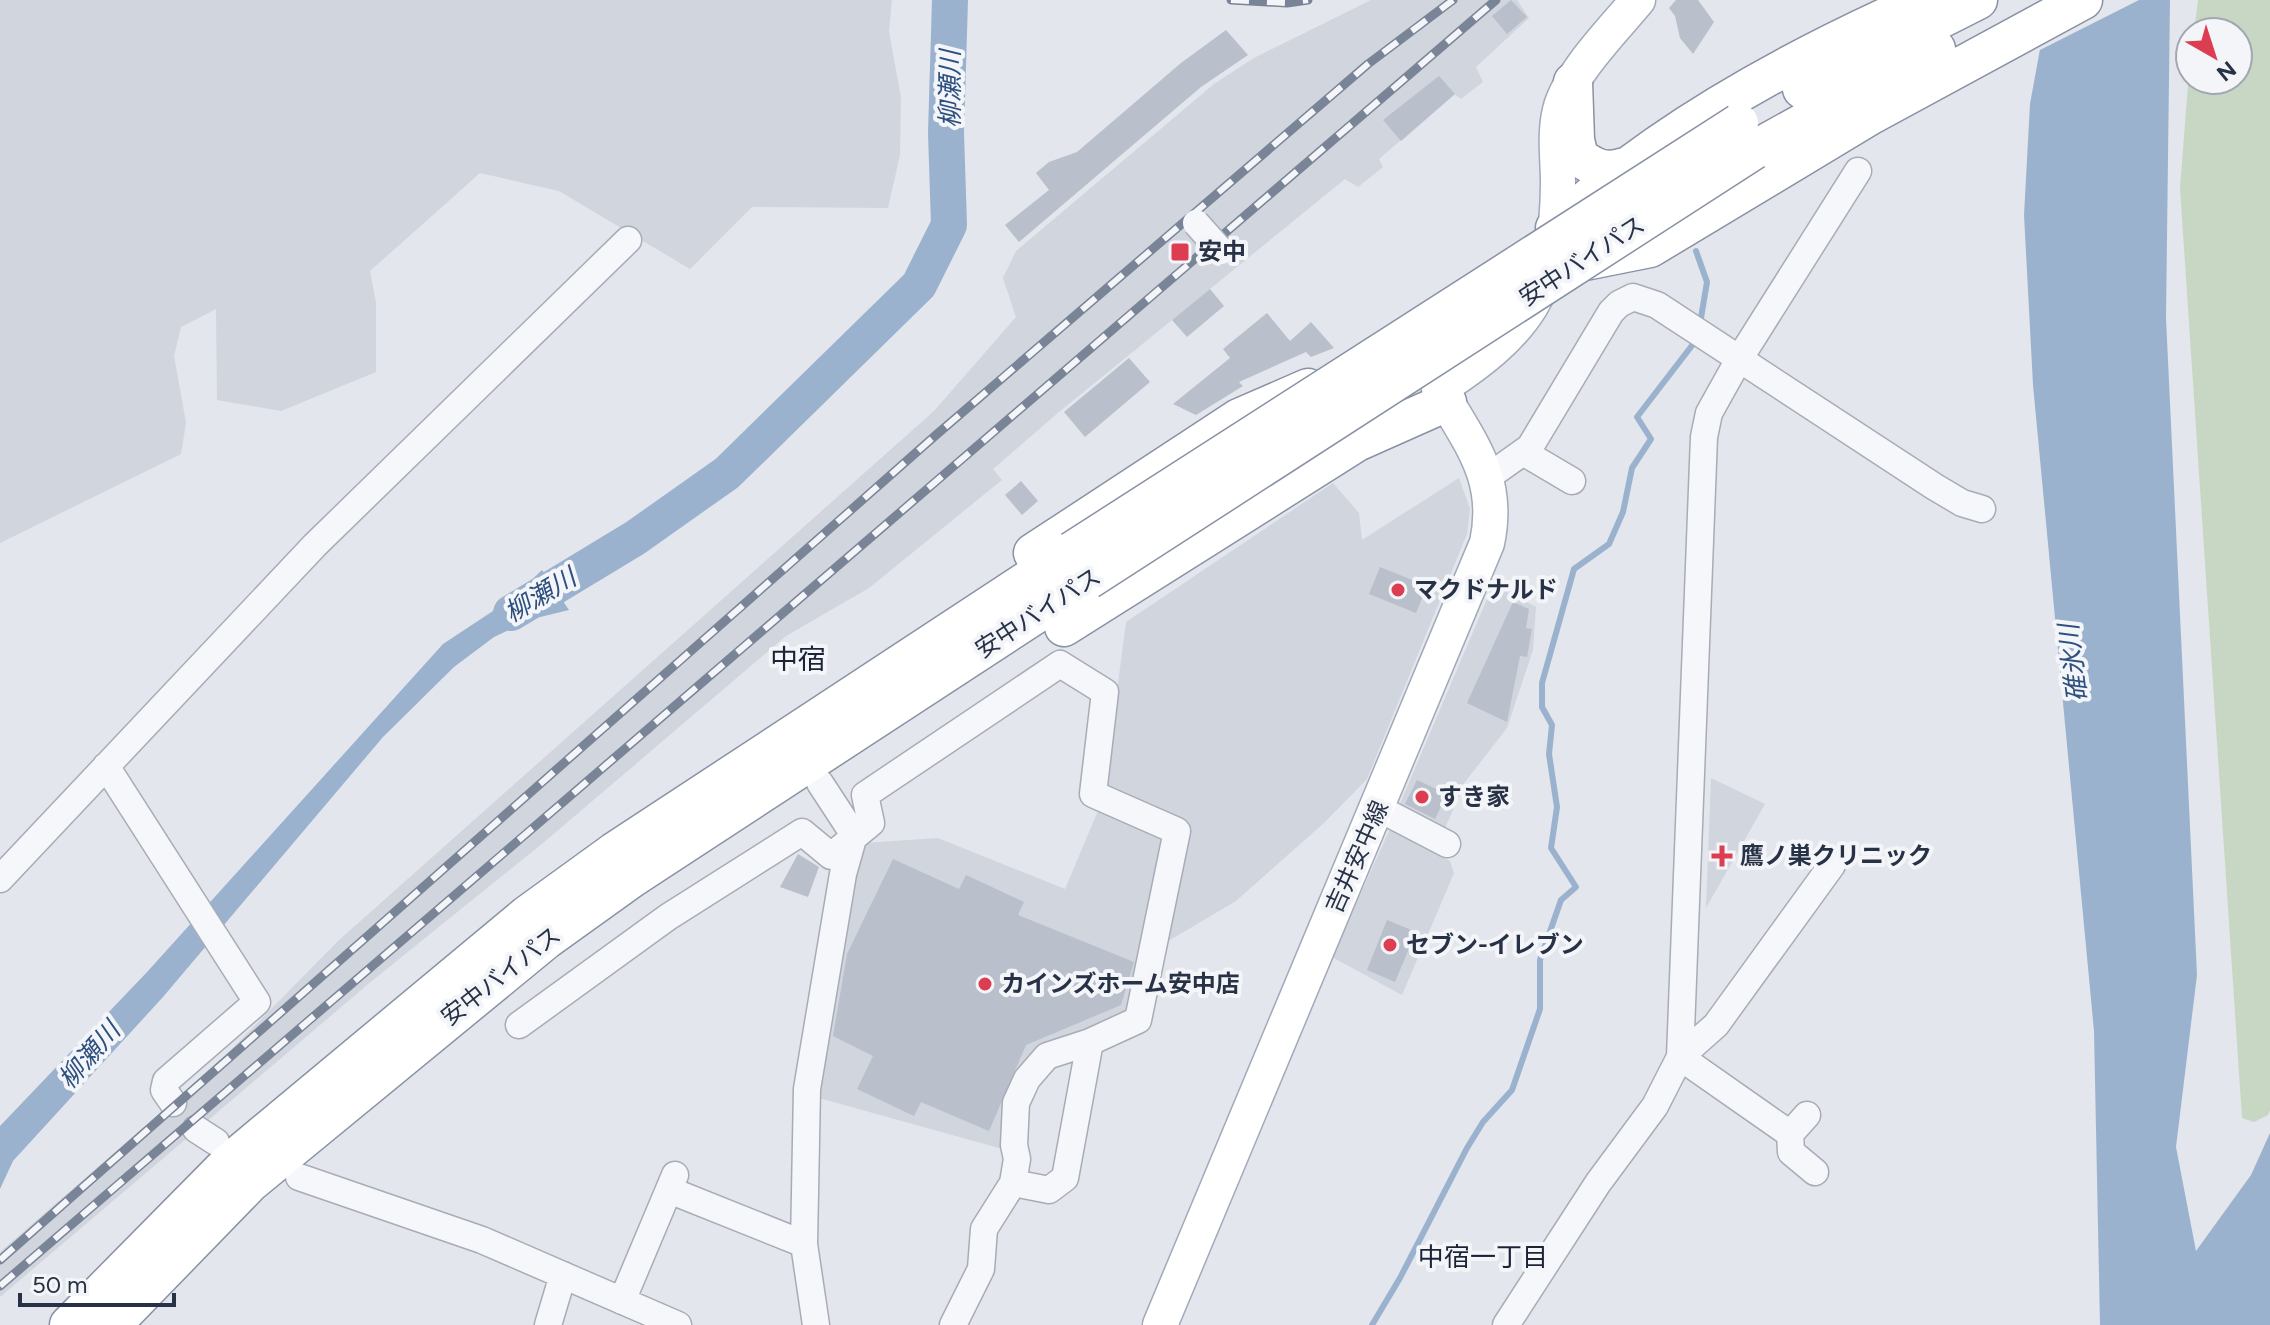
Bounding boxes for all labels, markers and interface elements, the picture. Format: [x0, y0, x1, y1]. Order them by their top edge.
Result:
north arrow [2174, 16, 2254, 96]
water label: 柳瀬川 [934, 47, 966, 128]
text: N [2211, 55, 2241, 87]
street label: 安中バイパス [1514, 209, 1650, 312]
place label: 安中 [1198, 237, 1246, 266]
marker: 安中 [1169, 241, 1191, 263]
water label: 柳瀬川 [498, 560, 584, 629]
street label: 安中バイパス [970, 561, 1106, 664]
place label: マクドナルド [1414, 575, 1558, 604]
marker: マクドナルド [1389, 581, 1407, 599]
water label: 碓氷川 [2052, 619, 2094, 704]
district label: 中宿 [770, 642, 826, 676]
place label: すき家 [1438, 782, 1510, 811]
marker: すき家 [1413, 788, 1431, 806]
street label: 吉井安中線 [1319, 796, 1394, 918]
place label: 鷹ノ巣クリニック [1740, 841, 1932, 870]
marker: 鷹ノ巣クリニック [1711, 845, 1733, 867]
street label: 安中バイパス [435, 920, 566, 1031]
place label: セブン-イレブン [1406, 930, 1584, 959]
marker: セブン-イレブン [1381, 936, 1399, 954]
place label: カインズホーム安中店 [1001, 969, 1240, 998]
marker: カインズホーム安中店 [976, 975, 994, 993]
water label: 柳瀬川 [51, 1013, 129, 1095]
district label: 中宿一丁目 [1418, 1241, 1548, 1273]
scale bar [20, 1257, 174, 1307]
text: 50 m [32, 1270, 88, 1299]

